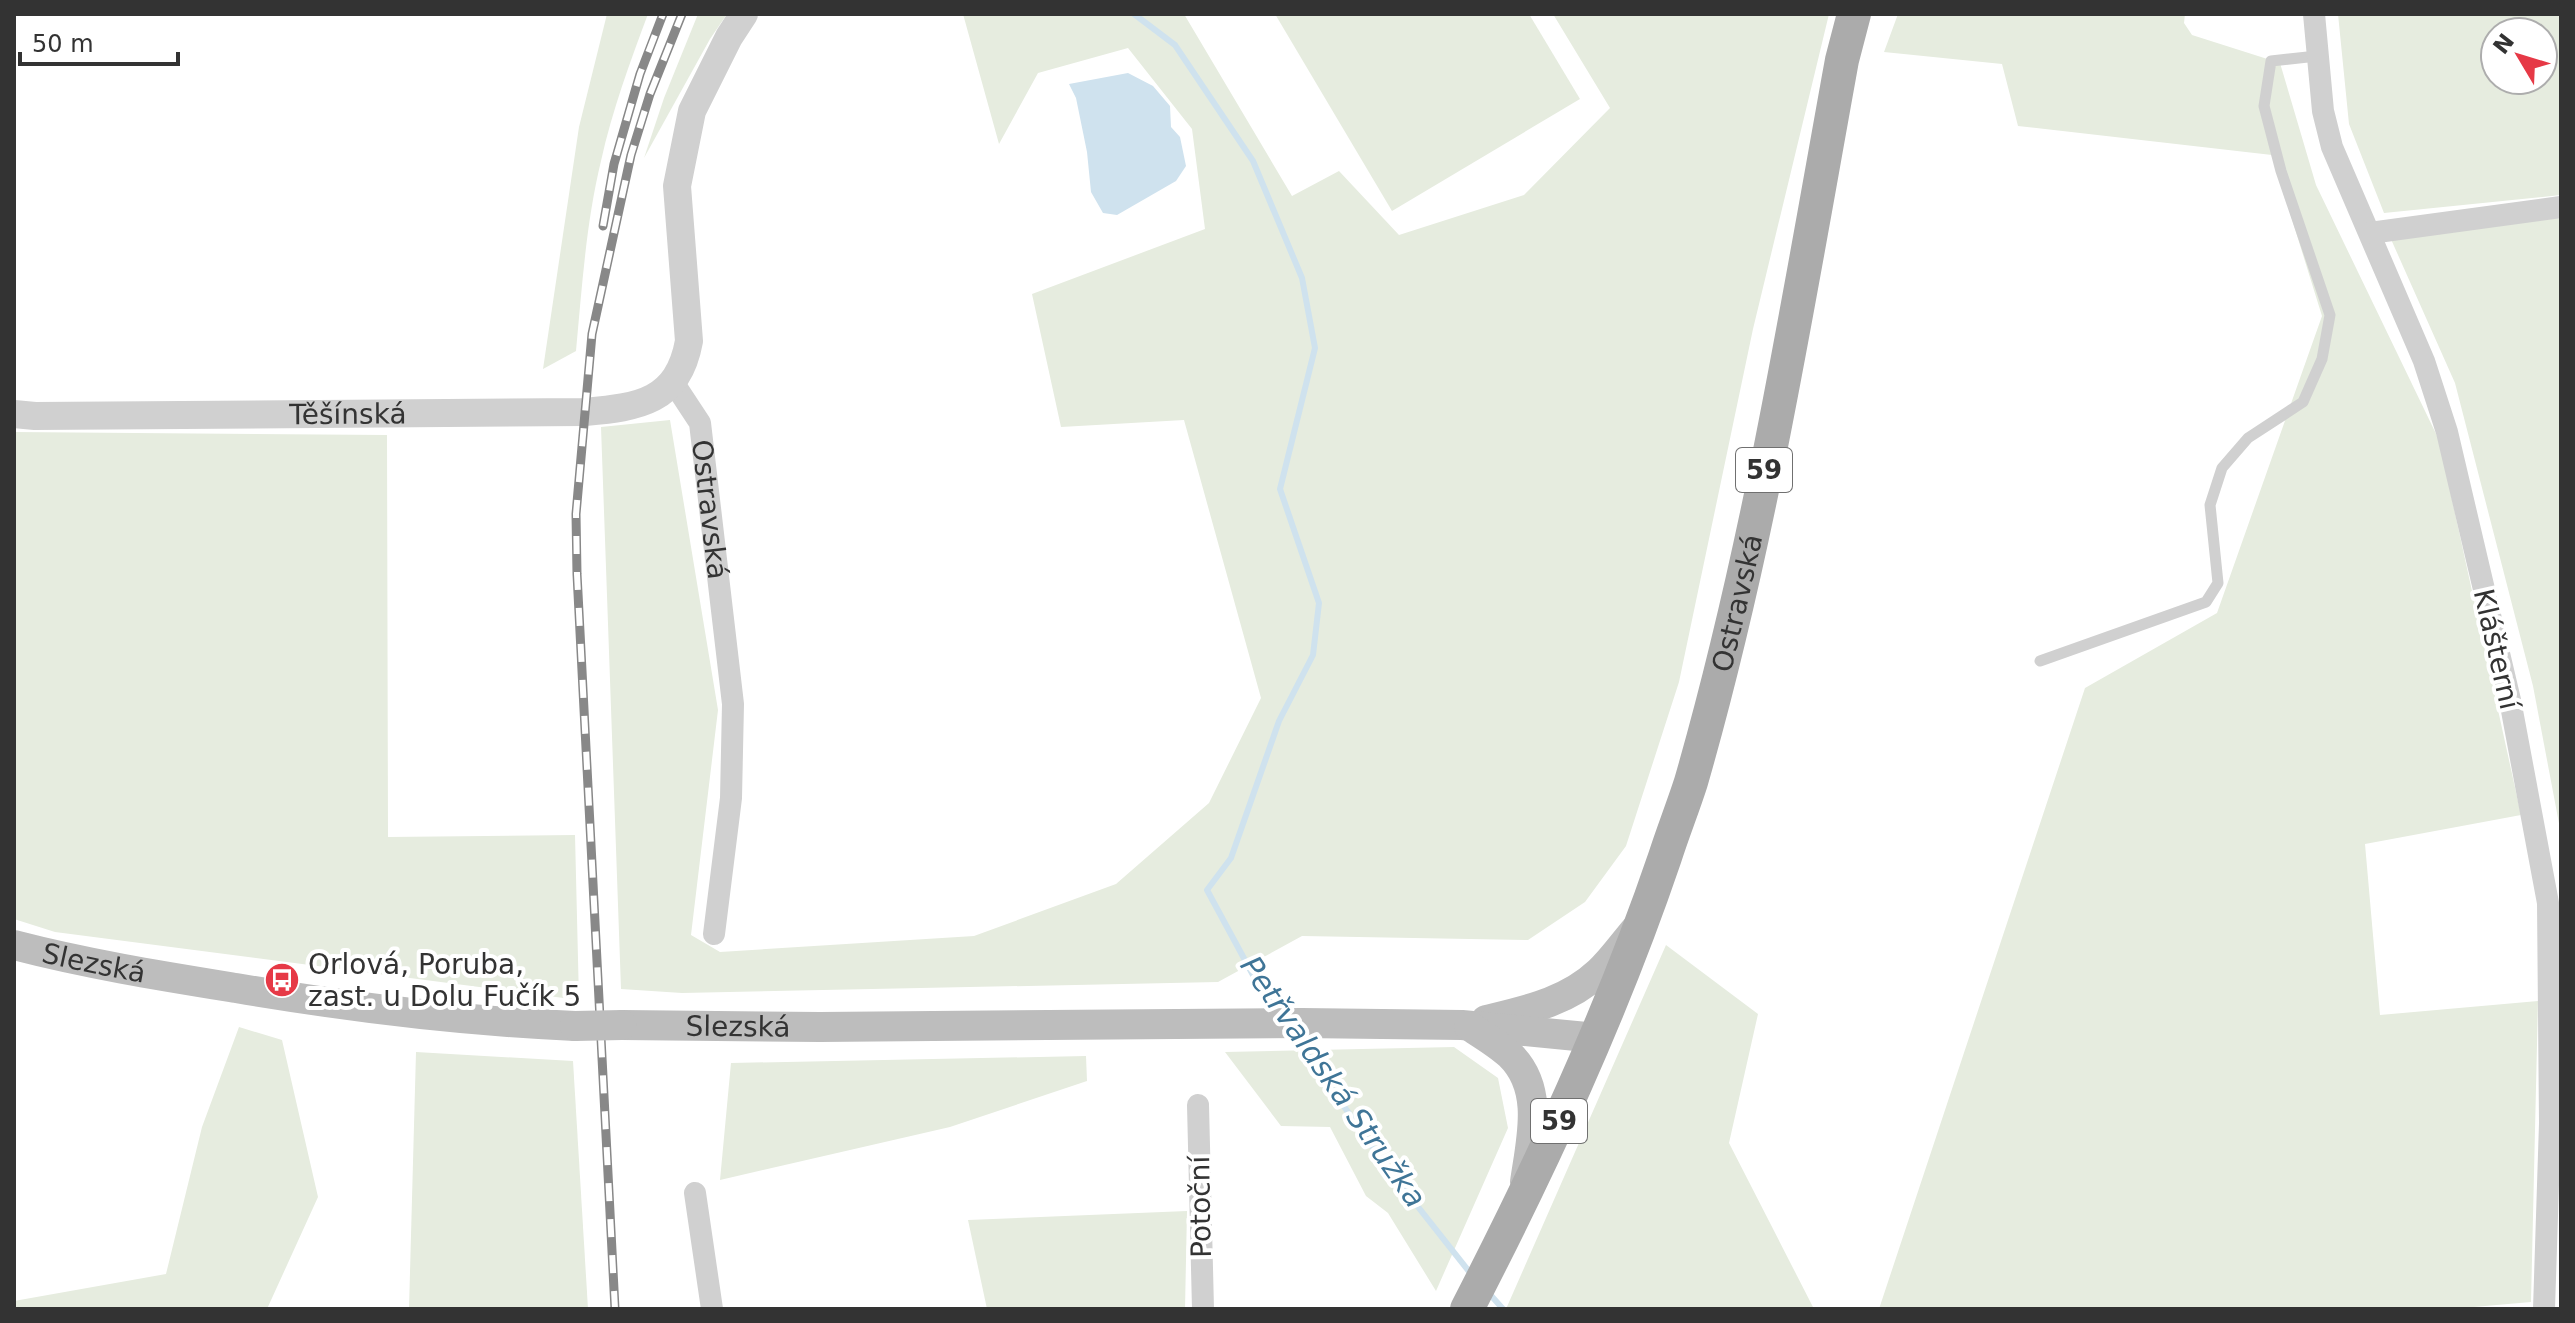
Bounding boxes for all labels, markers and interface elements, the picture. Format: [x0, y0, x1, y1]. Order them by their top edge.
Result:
scale bar [20, 16, 178, 66]
north arrow [2479, 16, 2559, 96]
text: N [2488, 29, 2519, 59]
text: 50 m [32, 30, 94, 58]
street label: Těšínská [288, 397, 407, 431]
street label: Ostravská [685, 438, 734, 581]
road number: 59 [1736, 448, 1792, 492]
street label: Ostravská [1705, 531, 1769, 676]
street label: Klášterní [2467, 586, 2527, 714]
street label: Slezská [39, 937, 148, 990]
place label: Orlová, Poruba, zast. u Dolu Fučík 5 [308, 948, 581, 1013]
water label: Petřvaldská Stružka [1233, 949, 1433, 1214]
bus stop icon: Orlová, Poruba, zast. u Dolu Fučík 5 [263, 961, 301, 999]
street label: Slezská [685, 1010, 791, 1044]
road number: 59 [1531, 1099, 1587, 1143]
street label: Potoční [1183, 1154, 1218, 1258]

